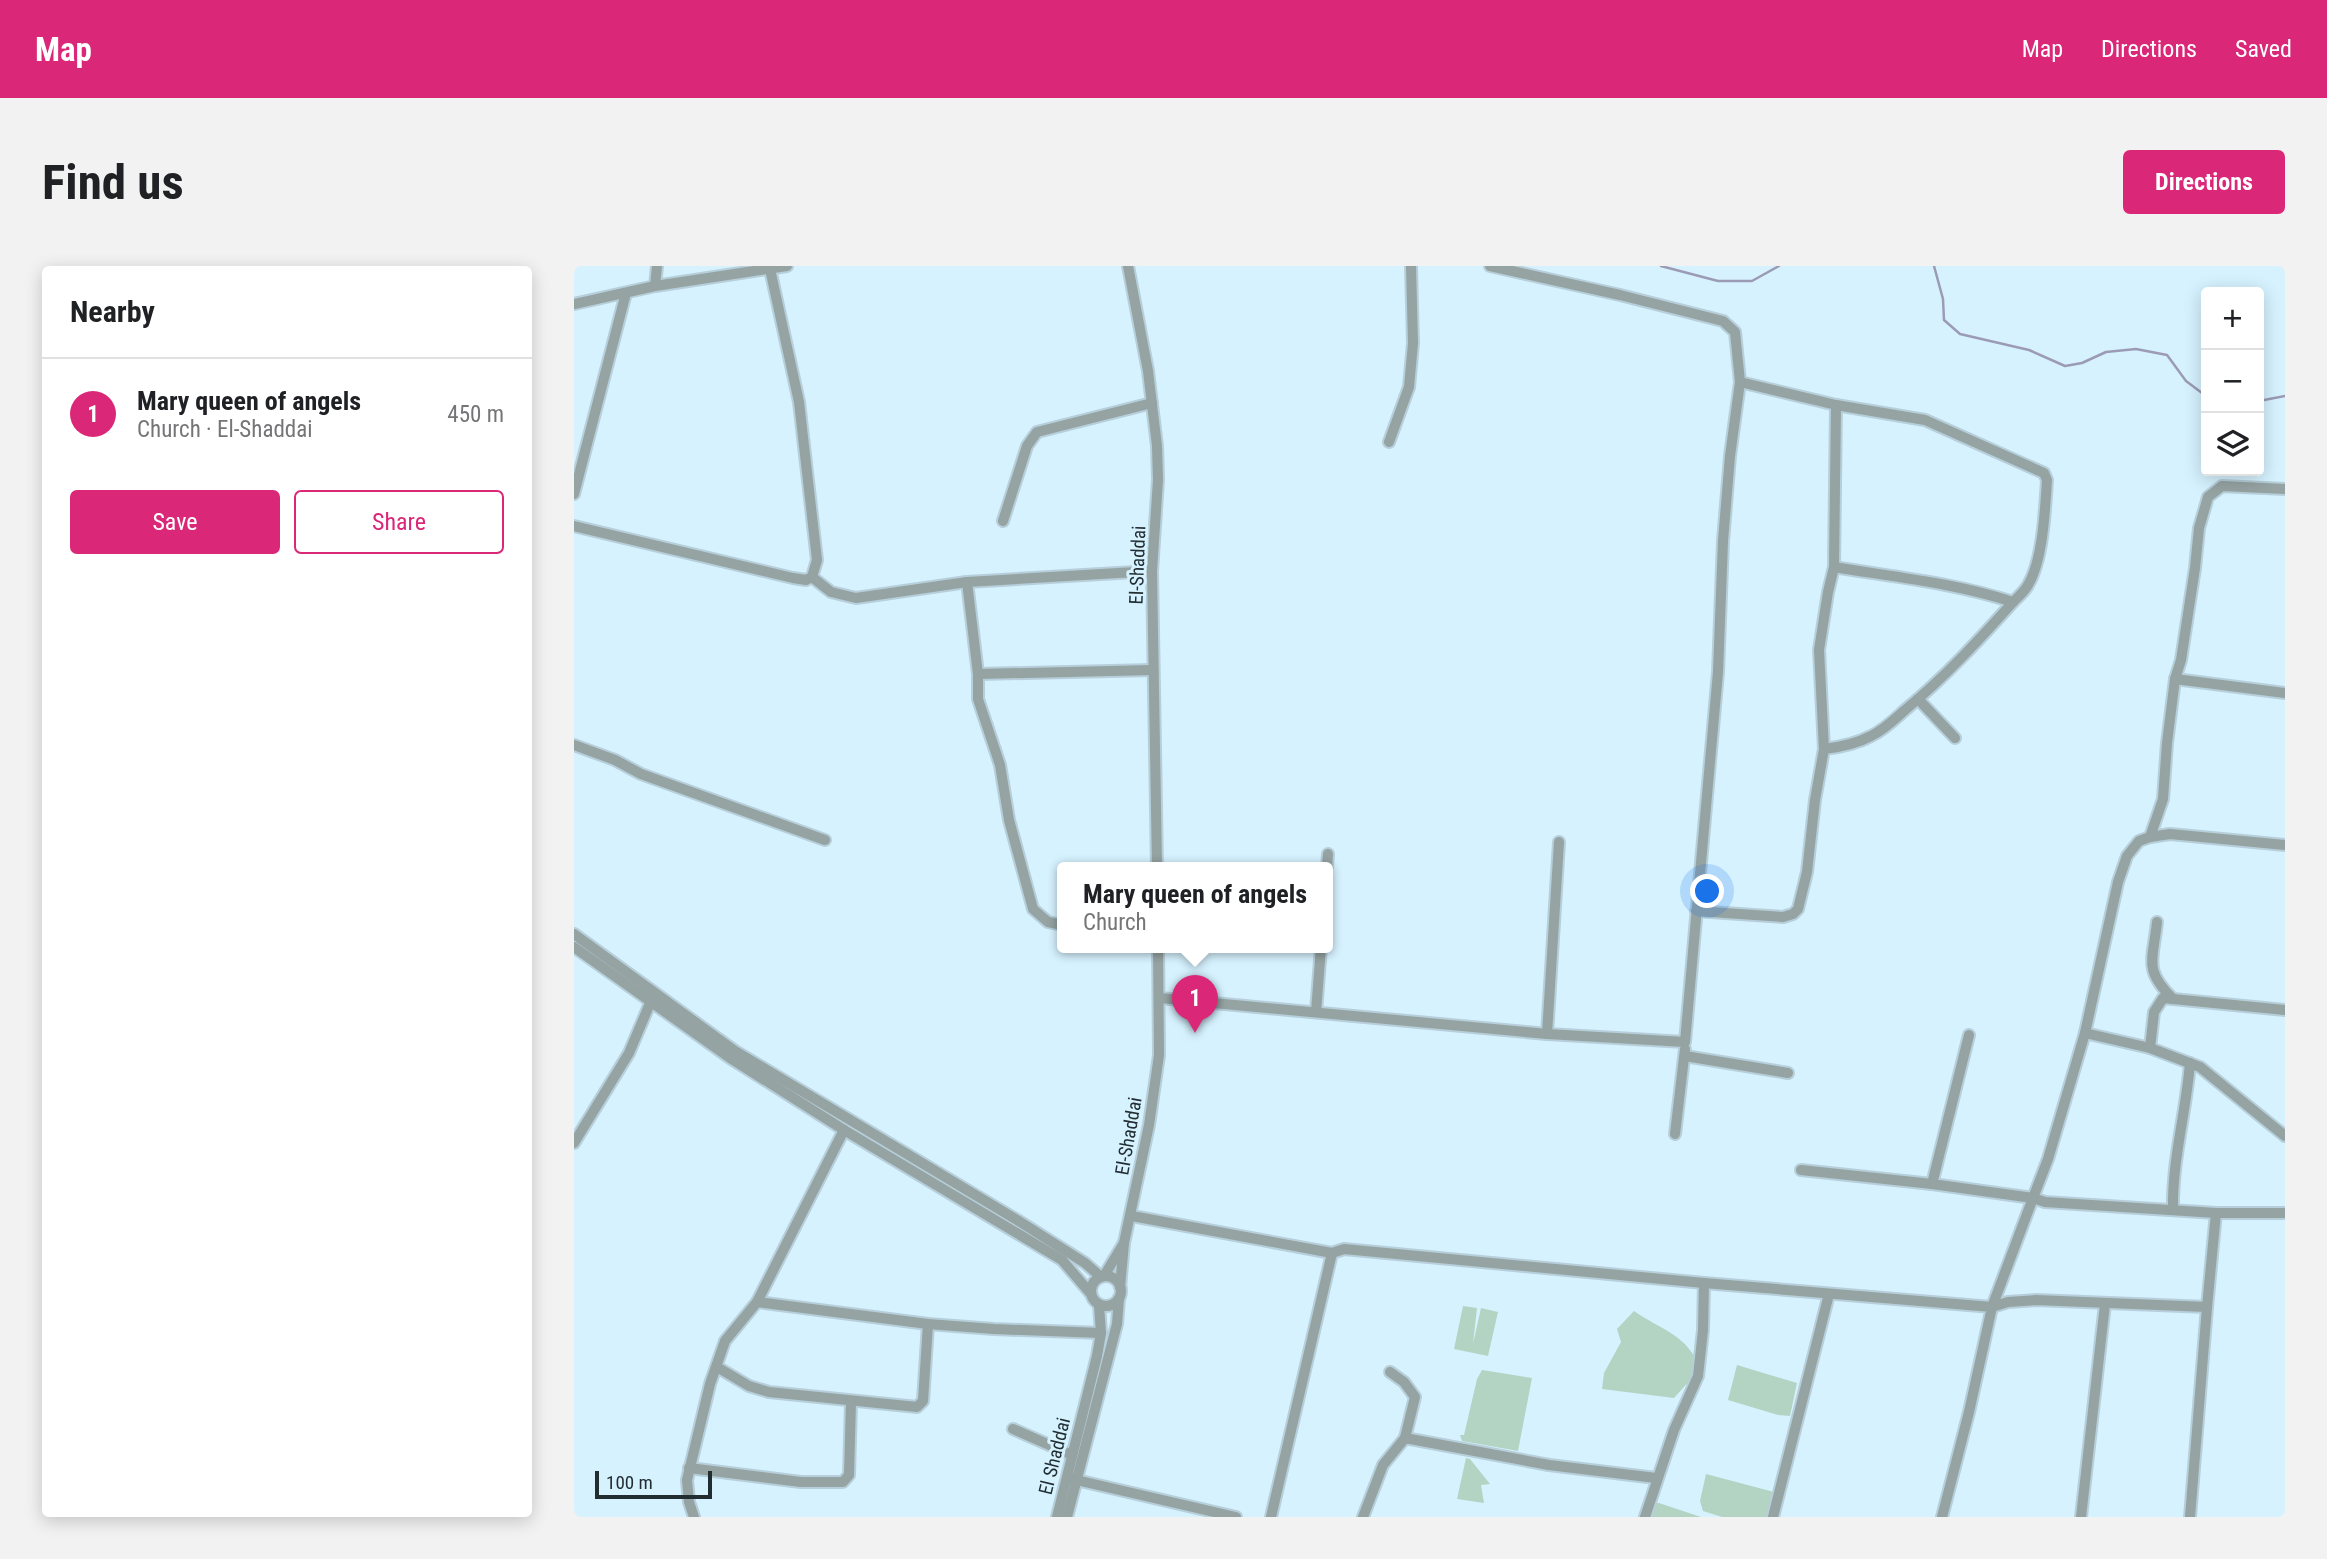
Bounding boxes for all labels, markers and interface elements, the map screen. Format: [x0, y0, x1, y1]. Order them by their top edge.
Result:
text: Map [35, 30, 92, 69]
text: Map [2022, 35, 2063, 63]
text: Directions [2101, 35, 2197, 63]
text: Saved [2235, 35, 2292, 63]
button: Directions [2123, 150, 2285, 214]
text: Find us [42, 154, 184, 211]
map controls [2201, 287, 2264, 476]
button: + [2201, 287, 2264, 350]
text: Nearby [70, 294, 155, 329]
button: − [2201, 350, 2264, 413]
text: Mary queen of angels [137, 386, 361, 416]
text: 1 [87, 401, 99, 428]
text: 450 m [447, 401, 504, 428]
button: layers [2201, 413, 2264, 476]
text: Church · El-Shaddai [137, 416, 313, 443]
button: Save [70, 490, 280, 554]
button: Share [294, 490, 504, 554]
street label: El-Shaddai [1125, 525, 1150, 605]
popup [1057, 862, 1333, 953]
your location [1690, 874, 1724, 908]
text: Mary queen of angels [1083, 879, 1307, 909]
text: Church [1083, 909, 1147, 936]
pin: 1 [1172, 975, 1218, 1033]
street label: El-Shaddai [1110, 1095, 1147, 1177]
street label: El Shaddai [1034, 1415, 1075, 1497]
scale bar [595, 1468, 712, 1500]
text: 100 m [606, 1471, 653, 1494]

